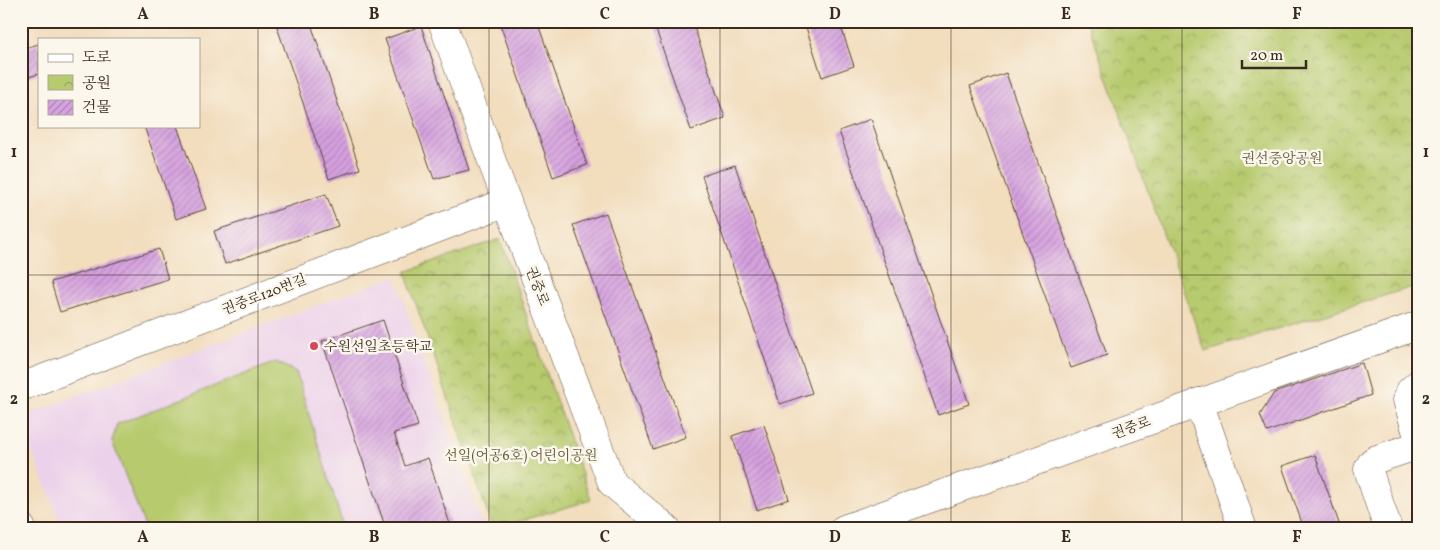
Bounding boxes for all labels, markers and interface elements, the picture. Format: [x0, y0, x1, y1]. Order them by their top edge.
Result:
text: A [137, 4, 149, 26]
text: B [369, 4, 380, 26]
text: C [600, 4, 610, 26]
text: D [829, 4, 841, 26]
text: E [1061, 4, 1071, 26]
text: F [1292, 4, 1302, 26]
legend [38, 38, 200, 128]
scale bar [1242, 38, 1306, 70]
text: 20 m [1250, 46, 1283, 67]
text: 도로 [82, 48, 111, 69]
text: 공원 [82, 74, 111, 95]
text: 건물 [82, 98, 111, 119]
text: 1 [11, 142, 17, 164]
text: 1 [1423, 142, 1429, 164]
park label: 권선중앙공원 [1241, 150, 1323, 169]
street label: 권중로 [520, 264, 553, 309]
street label: 권중로120번길 [220, 271, 309, 320]
place label: 수원선일초등학교 [324, 338, 433, 357]
marker: 수원선일초등학교 [308, 340, 320, 352]
text: 2 [10, 389, 18, 411]
text: 2 [1422, 389, 1430, 411]
street label: 권중로 [1109, 412, 1154, 444]
park label: 선일(어공6호) 어린이공원 [444, 447, 598, 466]
text: A [137, 527, 149, 549]
text: B [369, 527, 380, 549]
text: C [600, 527, 610, 549]
text: D [829, 527, 841, 549]
text: E [1061, 527, 1071, 549]
text: F [1292, 527, 1302, 549]

